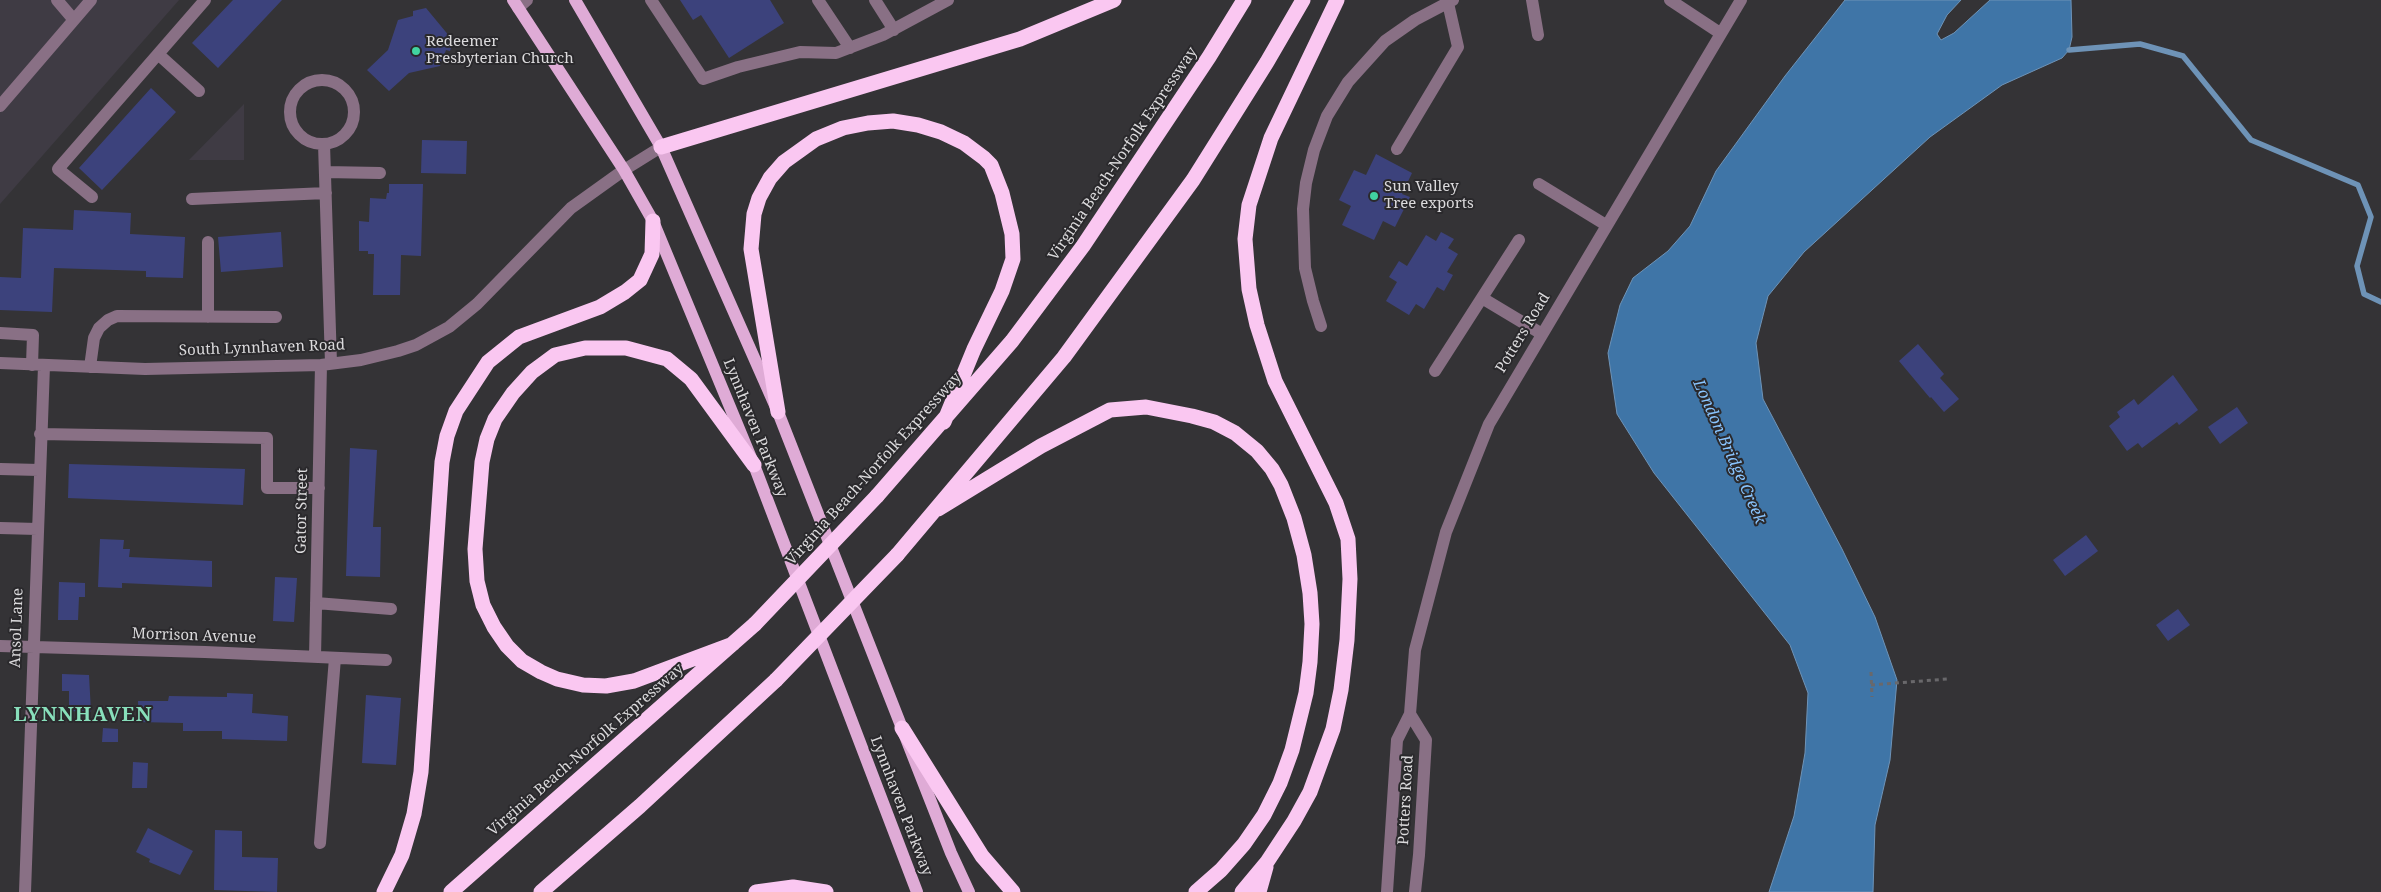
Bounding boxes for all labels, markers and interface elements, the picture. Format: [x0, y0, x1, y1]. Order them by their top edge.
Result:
place label: Redeemer Presbyterian Church [426, 33, 574, 68]
street label: Virginia Beach-Norfolk Expressway [1045, 44, 1201, 264]
marker: Redeemer Presbyterian Church [410, 45, 422, 57]
place label: Sun Valley Tree exports [1384, 178, 1474, 213]
marker: Sun Valley Tree exports [1368, 190, 1380, 202]
street label: Potters Road [1492, 290, 1554, 376]
street label: South Lynnhaven Road [179, 336, 345, 360]
street label: Lynnhaven Parkway [719, 356, 791, 500]
street label: Virginia Beach-Norfolk Expressway [782, 369, 966, 569]
water label: London Bridge Creek [1688, 377, 1770, 527]
street label: Gator Street [292, 468, 312, 554]
street label: Ansol Lane [7, 588, 27, 668]
street label: Morrison Avenue [132, 625, 256, 647]
street label: Virginia Beach-Norfolk Expressway [484, 660, 688, 840]
district label: LYNNHAVEN [12, 703, 154, 727]
street label: Lynnhaven Parkway [866, 734, 936, 878]
street label: Potters Road [1395, 755, 1417, 845]

